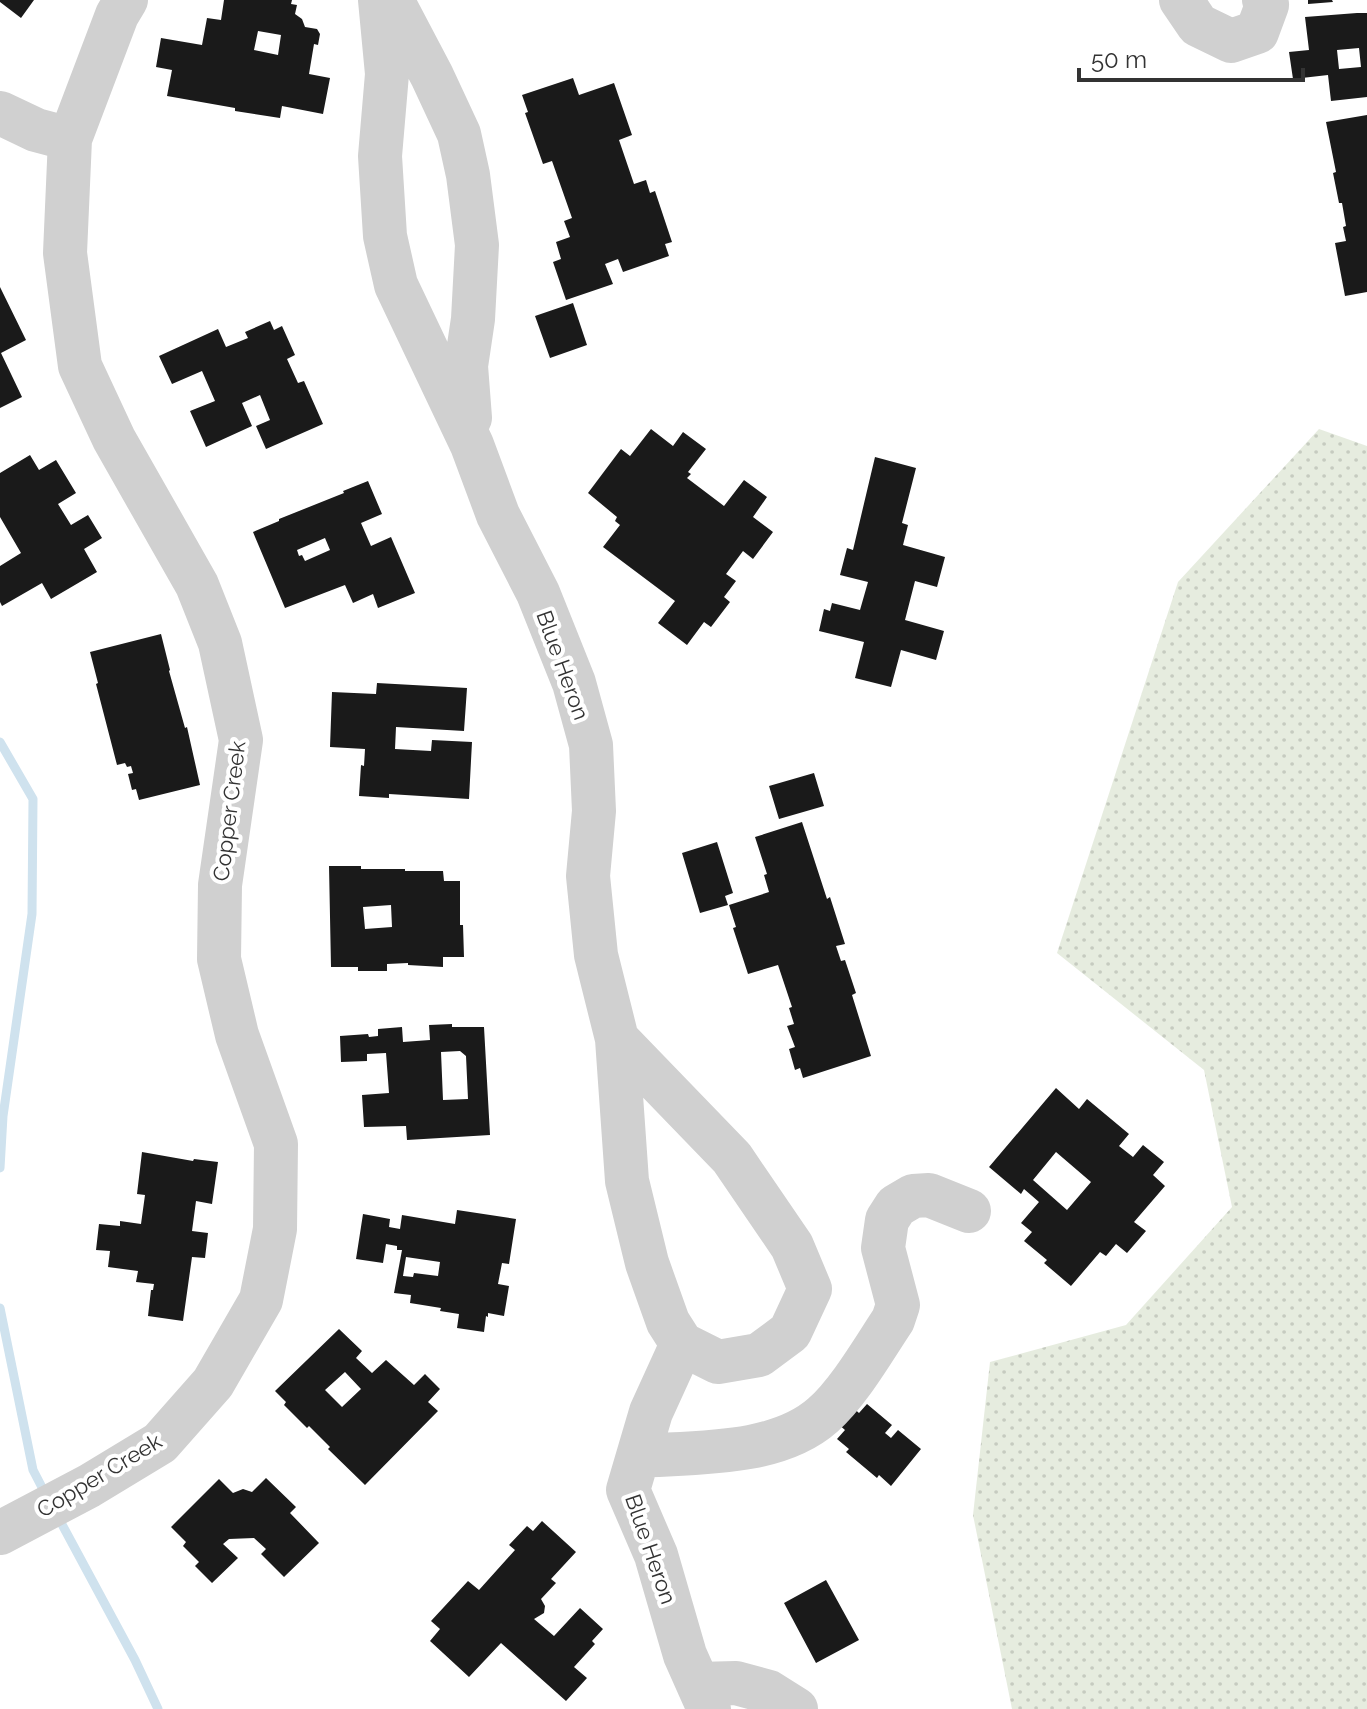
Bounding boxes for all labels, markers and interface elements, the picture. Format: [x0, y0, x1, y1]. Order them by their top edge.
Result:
scale bar [1079, 32, 1303, 82]
text: 50 m [1091, 45, 1147, 74]
street label: Blue Heron [531, 607, 595, 723]
street label: Copper Creek [208, 739, 251, 883]
street label: Copper Creek [32, 1427, 166, 1522]
street label: Blue Heron [620, 1491, 682, 1607]

